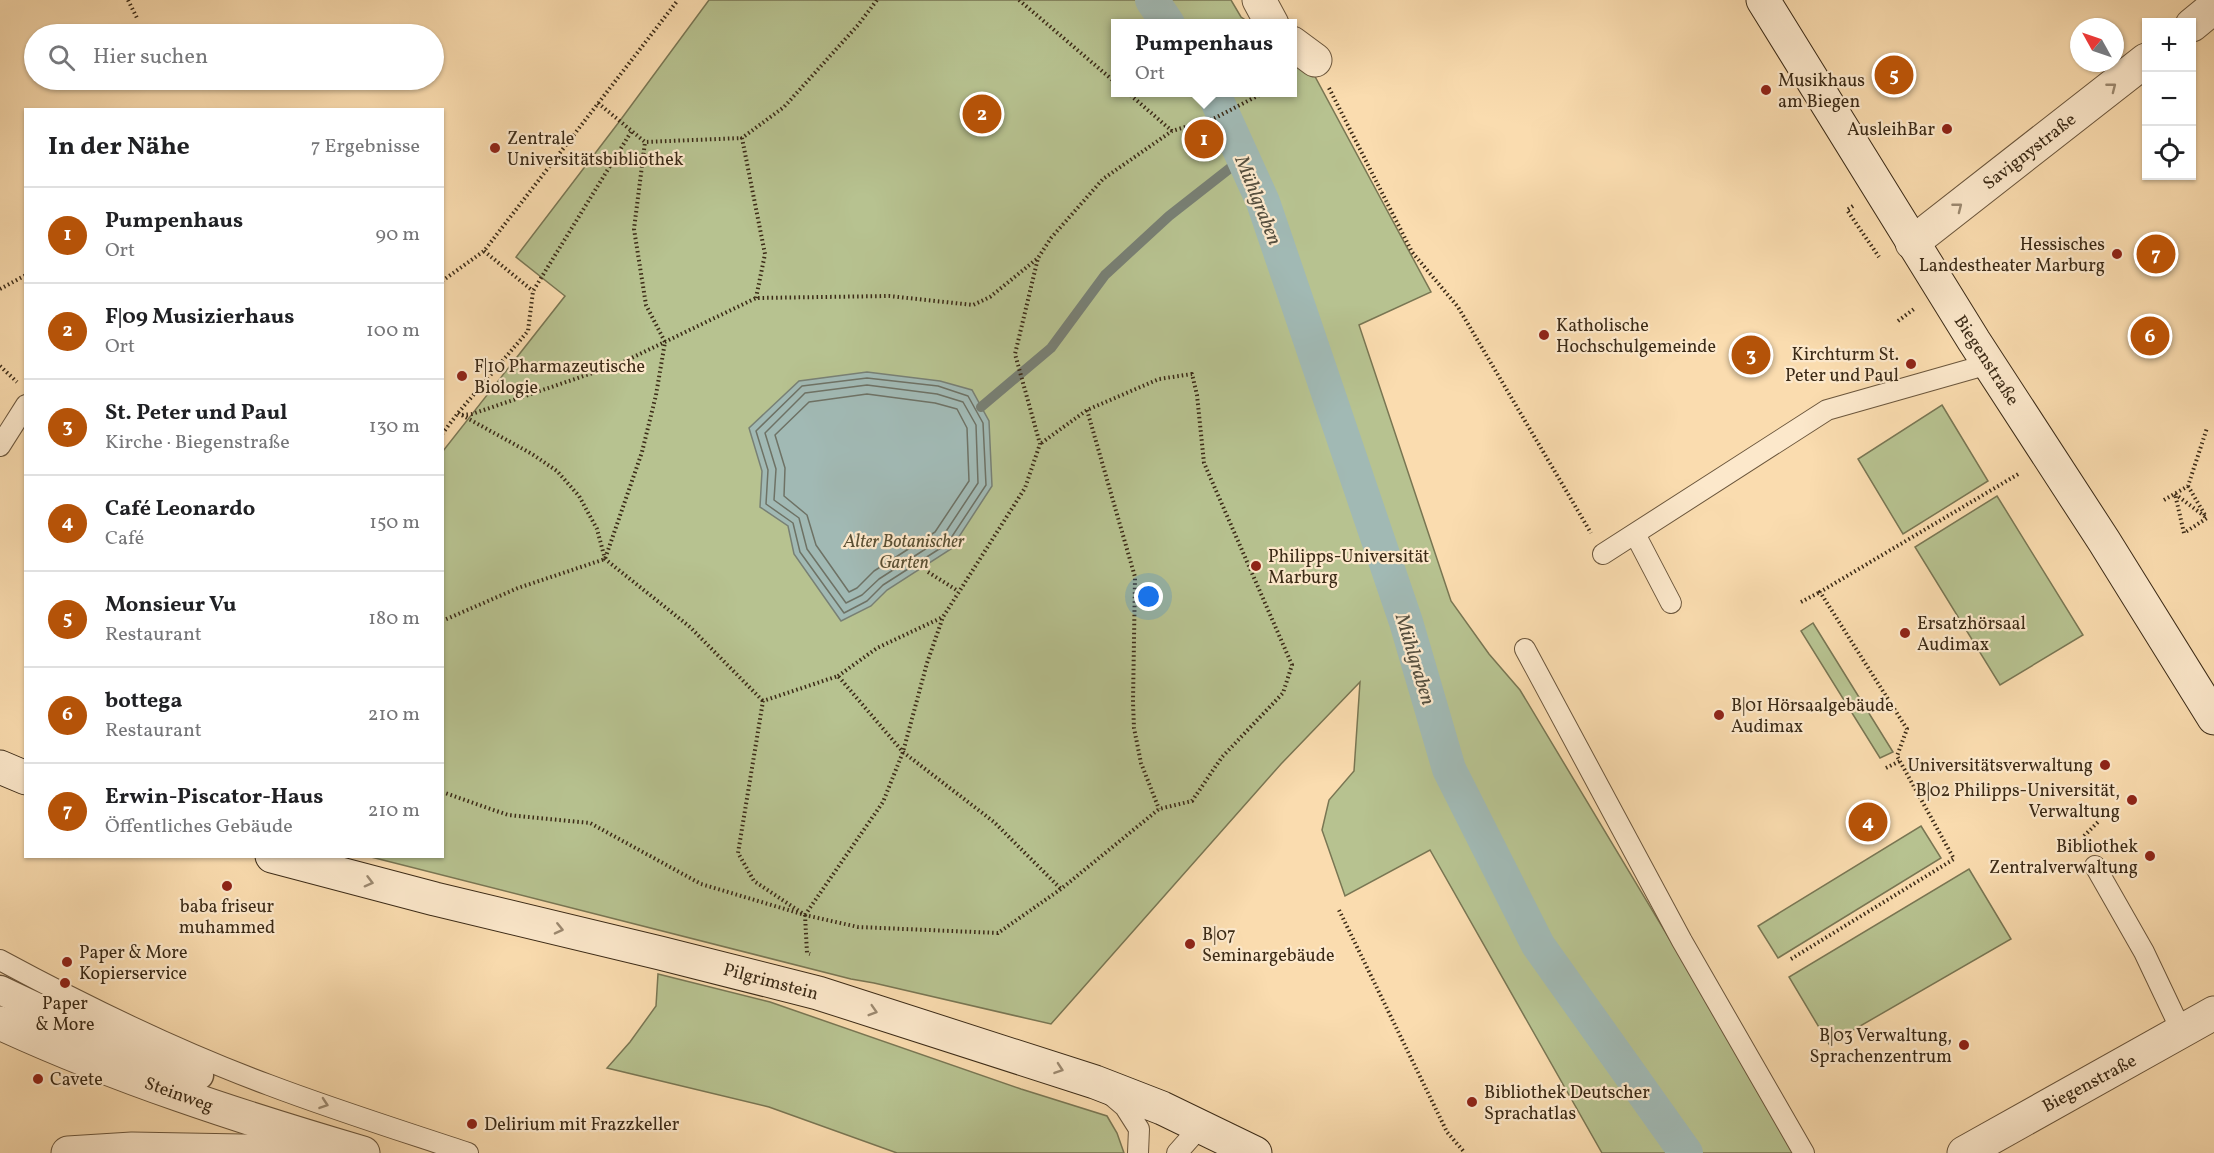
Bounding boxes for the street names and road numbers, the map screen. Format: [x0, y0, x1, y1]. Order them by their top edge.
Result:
street label: Savignystraße [1978, 108, 2082, 197]
street label: Biegenstraße [1947, 311, 2024, 411]
street label: Pilgrimstein [720, 958, 821, 1007]
street label: Biegenstraße [2038, 1049, 2141, 1120]
street label: Steinweg [141, 1071, 216, 1119]

